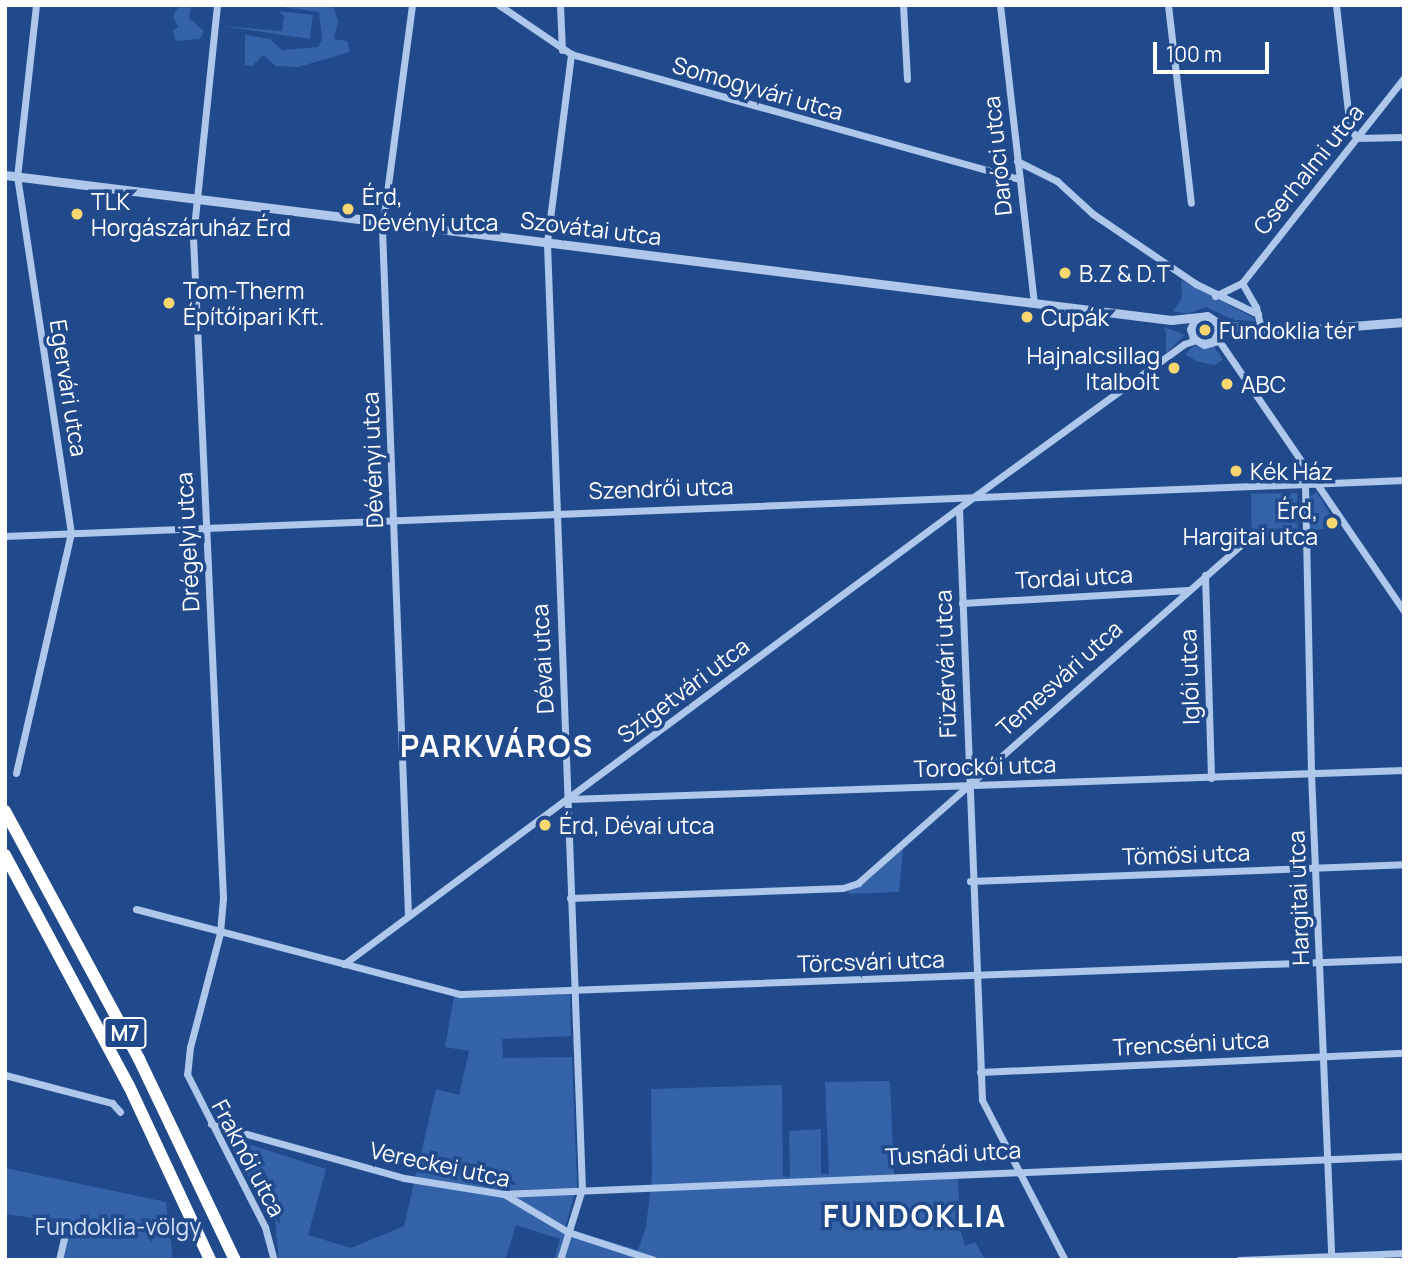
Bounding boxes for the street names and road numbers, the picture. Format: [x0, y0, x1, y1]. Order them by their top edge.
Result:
street label: Somogyvári utca [669, 50, 847, 126]
street label: Daróci utca [977, 95, 1017, 217]
street label: Cserhalmi utca [1247, 98, 1369, 240]
street label: Szovátai utca [519, 206, 663, 250]
street label: Egervári utca [45, 318, 93, 458]
street label: Dévényi utca [356, 391, 388, 529]
street label: Drégelyi utca [170, 472, 204, 612]
street label: Szendrői utca [588, 472, 734, 504]
street label: Tordai utca [1014, 560, 1134, 594]
street label: Füzérvári utca [929, 589, 961, 739]
street label: Dévai utca [525, 603, 559, 715]
street label: Temesvári utca [991, 614, 1127, 742]
street label: Iglói utca [1174, 629, 1204, 725]
street label: Szigetvári utca [612, 631, 754, 749]
street label: Torockói utca [913, 750, 1057, 782]
street label: Hargitai utca [1282, 830, 1314, 966]
street label: Tömösi utca [1121, 838, 1251, 870]
street label: Törcsvári utca [797, 945, 945, 977]
road number: M7 [102, 1016, 148, 1050]
street label: Trencséni utca [1112, 1025, 1270, 1061]
street label: Fraknói utca [207, 1095, 291, 1221]
street label: Vereckei utca [367, 1136, 513, 1192]
street label: Tusnádi utca [884, 1136, 1022, 1170]

